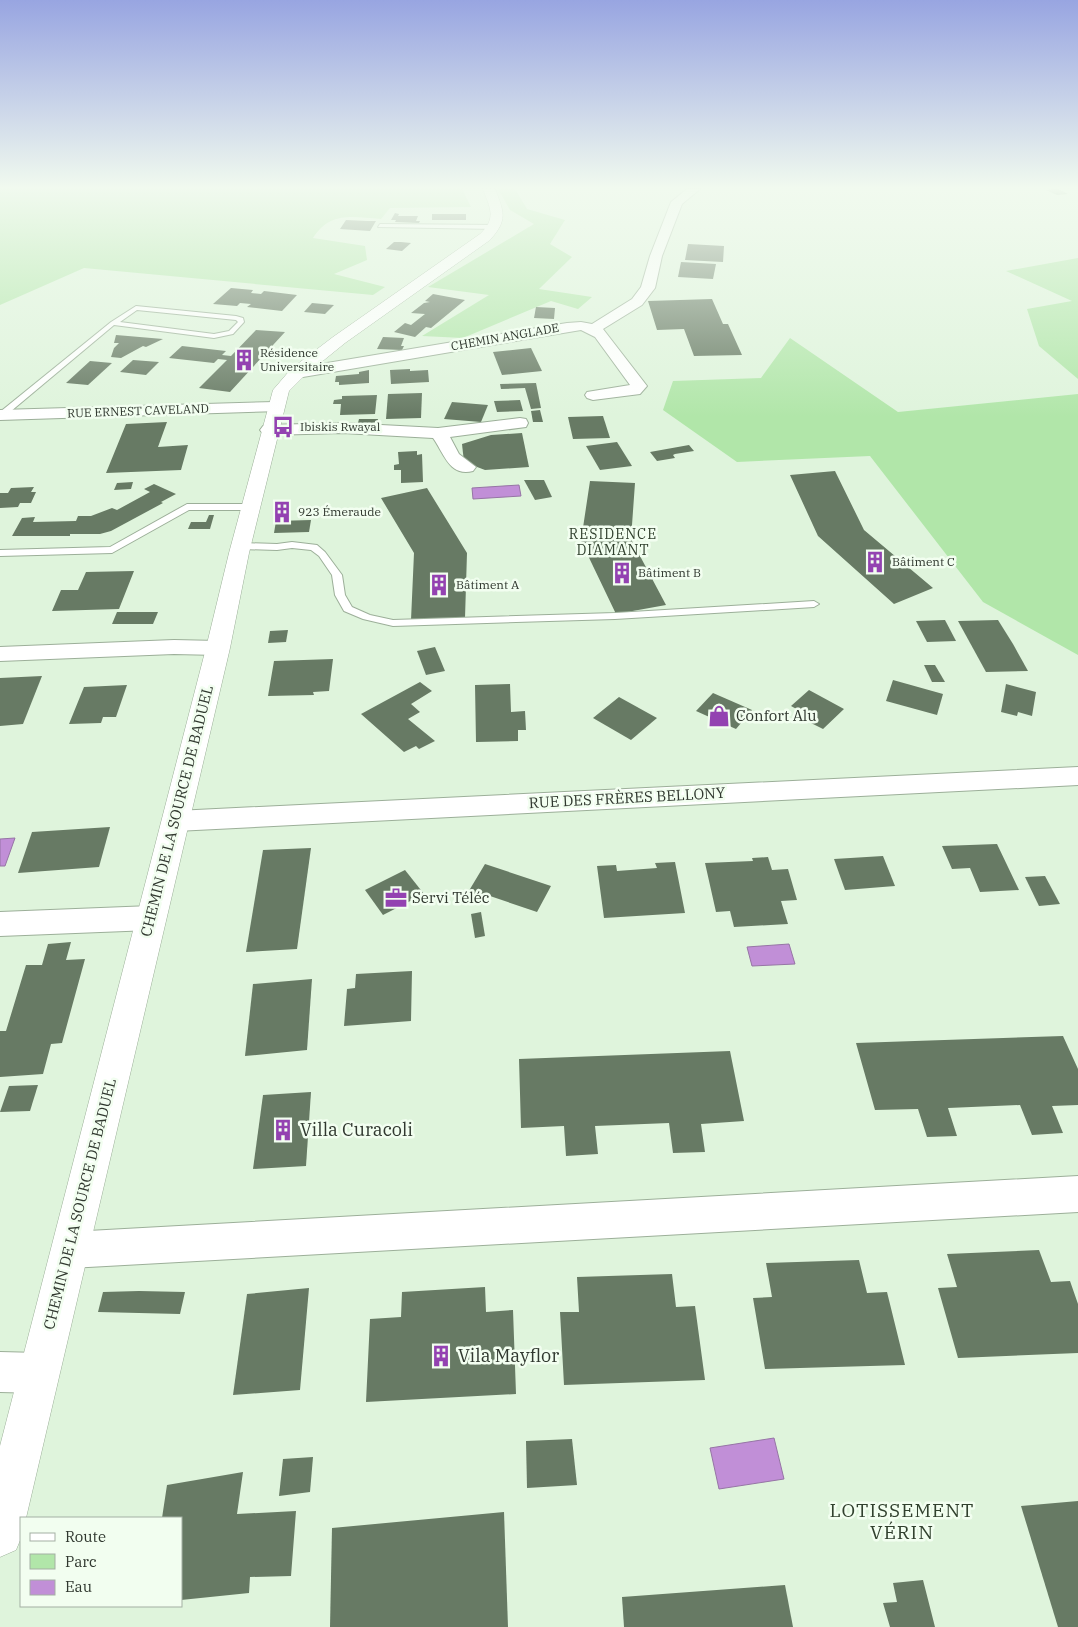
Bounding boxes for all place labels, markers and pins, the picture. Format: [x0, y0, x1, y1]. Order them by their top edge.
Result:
place label: Résidence Universitaire [260, 345, 334, 374]
building icon: Résidence Universitaire [231, 347, 257, 373]
bus stop icon: Ibiskis Rwayal [270, 414, 296, 440]
place label: Ibiskis Rwayal [300, 419, 381, 434]
building icon: 923 Émeraude [269, 499, 295, 525]
place label: 923 Émeraude [298, 504, 381, 519]
building icon: Bâtiment C [862, 549, 888, 575]
place label: Bâtiment C [892, 554, 955, 569]
building icon: Bâtiment B [609, 560, 635, 586]
place label: Bâtiment B [638, 565, 701, 580]
building icon: Bâtiment A [426, 572, 452, 598]
place label: Bâtiment A [456, 577, 520, 592]
shop icon: Confort Alu [706, 703, 732, 729]
place label: Confort Alu [736, 706, 817, 725]
office icon: Servi Téléc [383, 885, 409, 911]
place label: Servi Téléc [412, 888, 490, 907]
building icon: Villa Curacoli [270, 1117, 296, 1143]
place label: Villa Curacoli [300, 1118, 413, 1141]
building icon: Vila Mayflor [428, 1343, 454, 1369]
place label: Vila Mayflor [458, 1344, 559, 1367]

